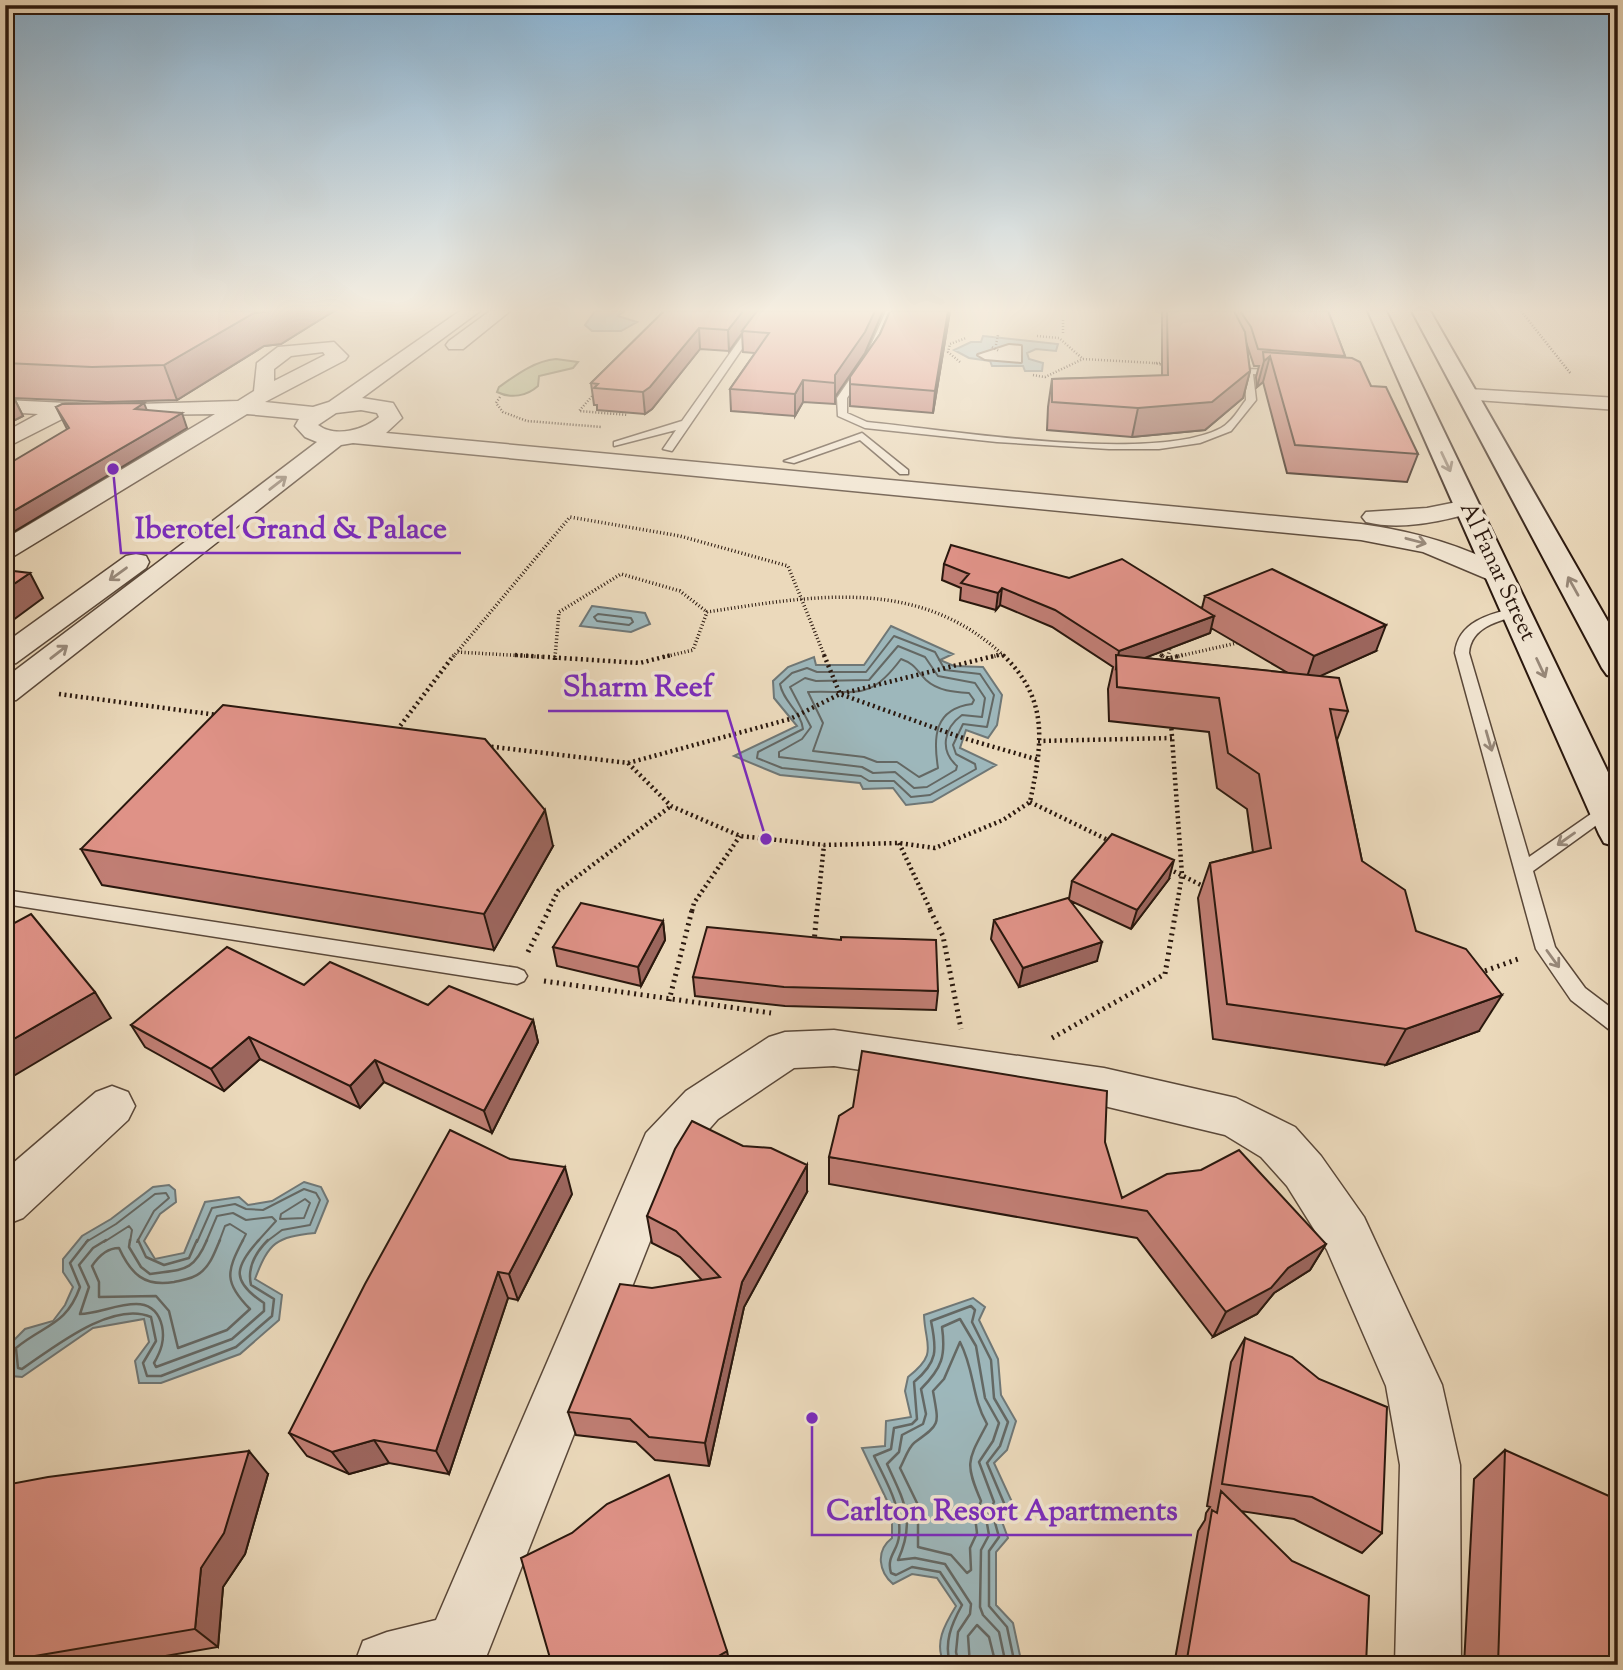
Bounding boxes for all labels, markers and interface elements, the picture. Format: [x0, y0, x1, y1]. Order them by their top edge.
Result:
one-way arrow [1440, 450, 1453, 472]
one-way arrow [268, 475, 287, 490]
street label: Al Fanar Street [1450, 497, 1544, 647]
callout: Iberotel Grand & Palace [121, 502, 461, 553]
text: Iberotel Grand & Palace [135, 509, 447, 552]
one-way arrow [1405, 536, 1427, 549]
one-way arrow [109, 567, 128, 582]
one-way arrow [1566, 577, 1580, 597]
one-way arrow [50, 644, 68, 659]
one-way arrow [1535, 657, 1549, 678]
callout: Sharm Reef [548, 660, 727, 711]
text: Sharm Reef [563, 667, 715, 710]
one-way arrow [1483, 730, 1496, 752]
one-way arrow [1557, 832, 1576, 846]
one-way arrow [1546, 949, 1560, 968]
callout: Carlton Resort Apartments [812, 1484, 1192, 1535]
text: Carlton Resort Apartments [826, 1491, 1178, 1534]

